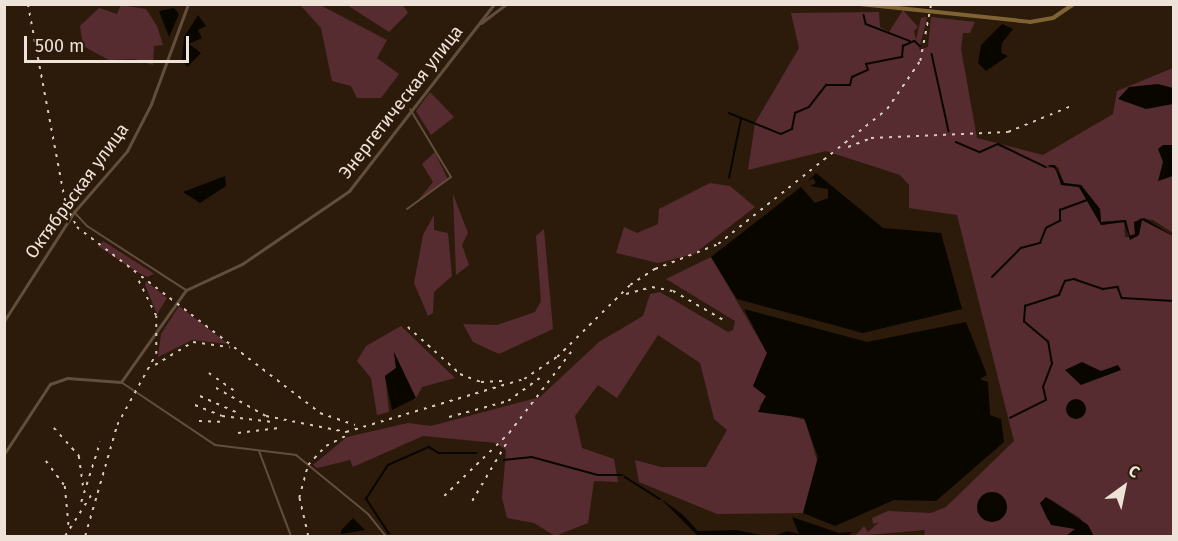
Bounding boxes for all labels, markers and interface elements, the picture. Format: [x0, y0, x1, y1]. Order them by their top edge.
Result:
street label: Энергетическая улица [334, 21, 468, 183]
scale bar [27, 24, 192, 62]
text: 500 m [35, 35, 84, 57]
street label: Октябрьская улица [21, 119, 133, 263]
north arrow [1094, 457, 1154, 517]
text: С [1125, 461, 1143, 482]

